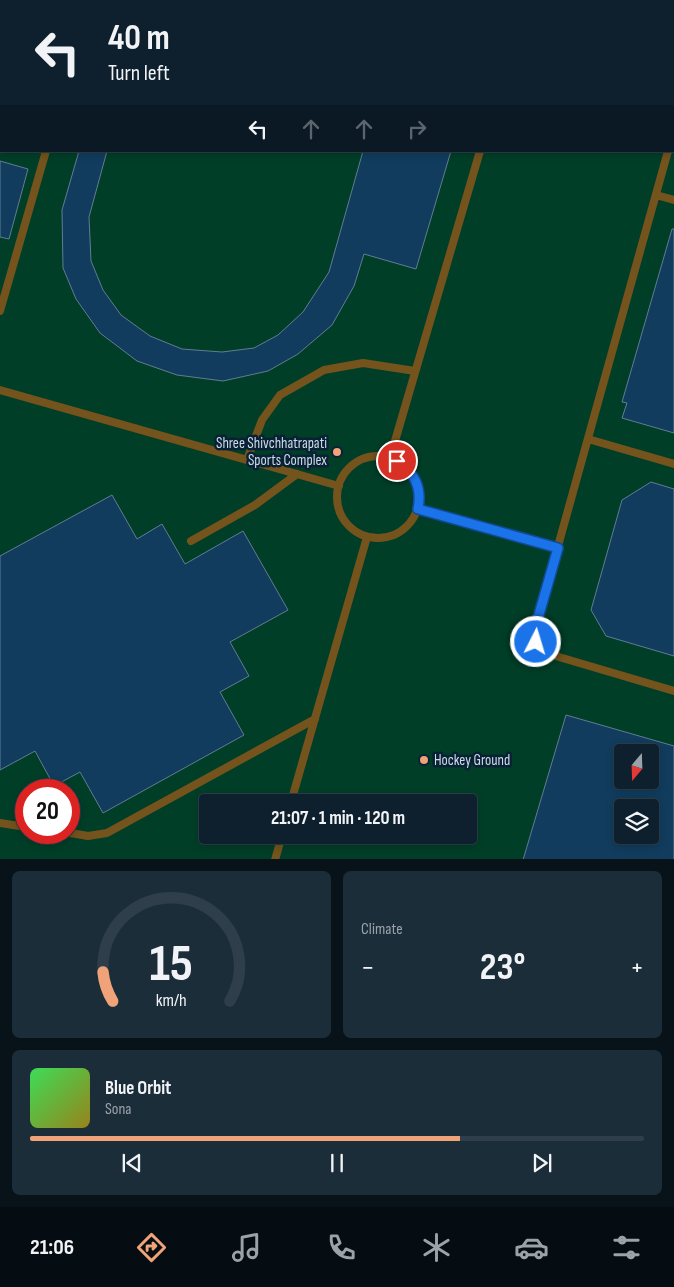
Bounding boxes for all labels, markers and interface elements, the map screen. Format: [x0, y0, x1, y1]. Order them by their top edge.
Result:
text: 40 m [108, 17, 170, 60]
icon: left [25, 20, 90, 85]
text: Turn left [108, 60, 170, 87]
icon: left [244, 115, 272, 143]
icon: ahead [297, 115, 325, 143]
icon: ahead [350, 115, 378, 143]
icon: right [403, 115, 431, 143]
place label: Shree Shivchhatrapati Sports Complex [216, 434, 327, 470]
pin [376, 440, 418, 482]
marker: Shree Shivchhatrapati Sports Complex [331, 446, 343, 458]
icon: arrive [383, 447, 411, 475]
position arrow [509, 615, 561, 667]
north arrow [614, 744, 659, 789]
map controls [614, 744, 659, 844]
place label: Hockey Ground [434, 751, 510, 770]
marker: Hockey Ground [418, 754, 430, 766]
speed limit sign: 20 [15, 779, 80, 844]
button: layers [614, 799, 659, 844]
text: 21:07 · 1 min · 120 m [271, 807, 405, 830]
text: Climate [361, 920, 403, 939]
text: 15 [150, 933, 193, 996]
text: 23° [480, 945, 525, 990]
text: − [361, 951, 375, 984]
text: + [630, 951, 644, 984]
text: km/h [156, 990, 187, 1011]
text: Blue Orbit [105, 1077, 171, 1100]
text: Sona [105, 1100, 132, 1119]
icon: previous [118, 1149, 146, 1177]
icon: pause [323, 1149, 351, 1177]
icon: next [528, 1149, 556, 1177]
icon: directions [134, 1230, 169, 1265]
icon: music [229, 1230, 264, 1265]
icon: phone [324, 1230, 359, 1265]
icon: climate [419, 1230, 454, 1265]
icon: car [514, 1230, 549, 1265]
icon: filters [609, 1230, 644, 1265]
text: 21:06 [30, 1234, 74, 1261]

